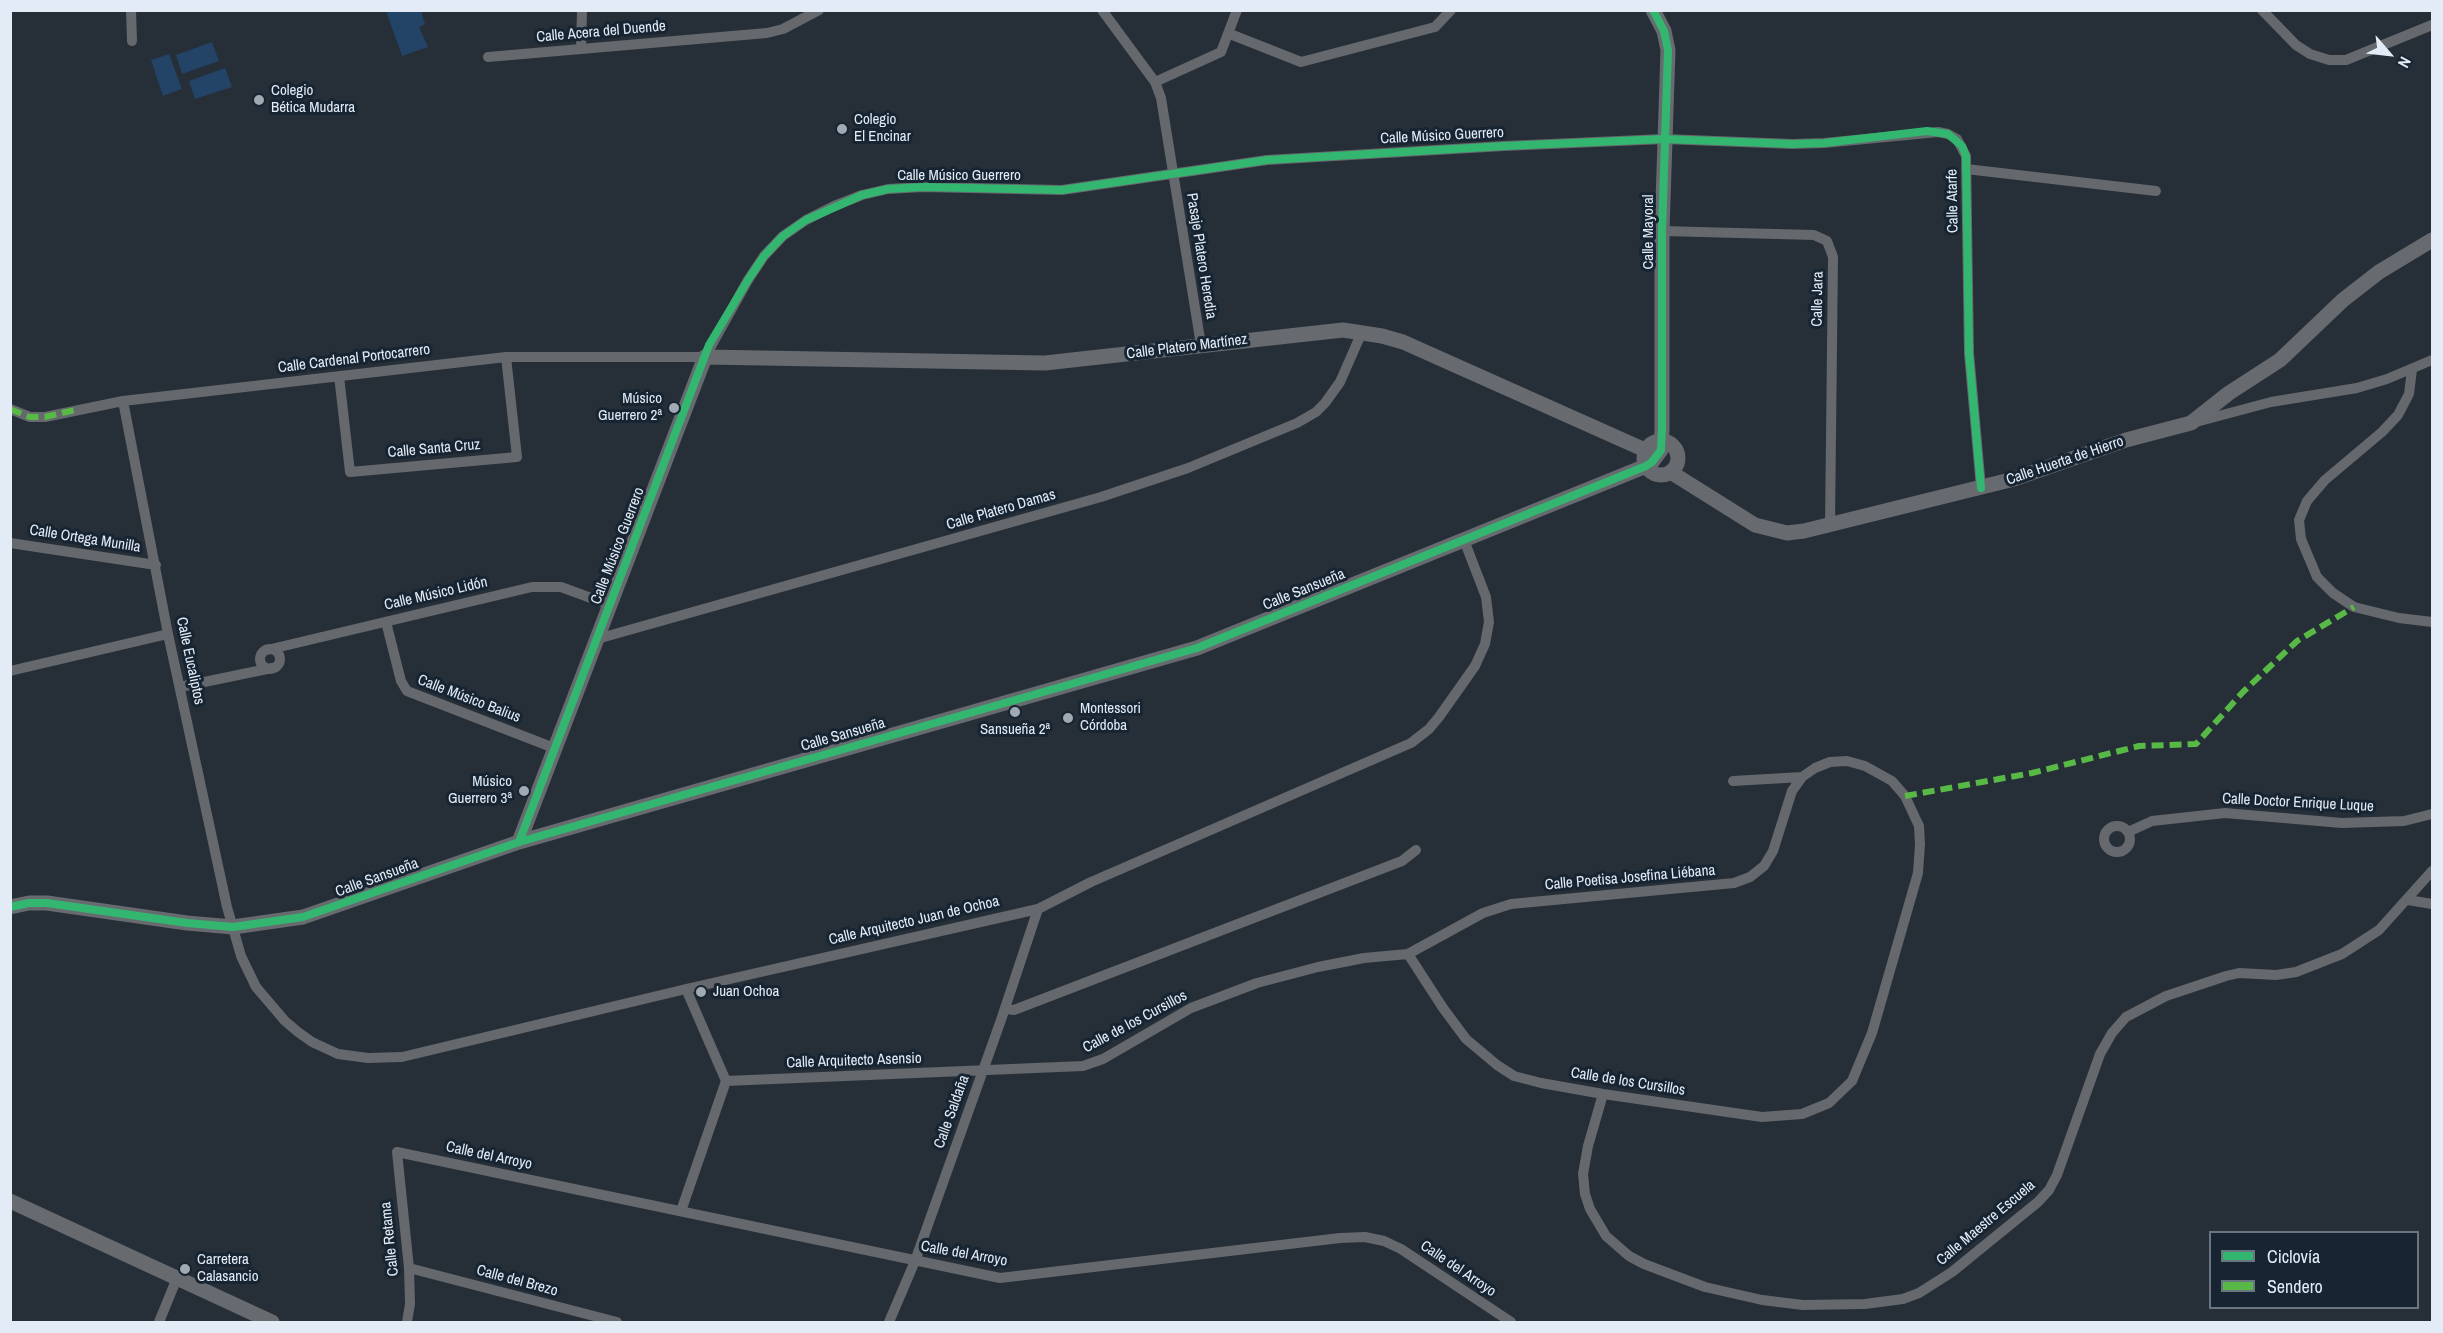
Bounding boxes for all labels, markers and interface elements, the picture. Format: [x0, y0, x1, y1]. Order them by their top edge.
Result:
street label: Calle Acera del Duende [536, 17, 666, 47]
north arrow [2359, 24, 2419, 84]
text: N [2393, 53, 2417, 72]
place label: Colegio Bética Mudarra [271, 82, 355, 117]
marker: Colegio Bética Mudarra [252, 93, 266, 107]
place label: Colegio El Encinar [854, 111, 911, 146]
marker: Colegio El Encinar [835, 122, 849, 136]
street label: Calle Músico Guerrero [1380, 124, 1504, 148]
street label: Calle Músico Guerrero [897, 167, 1021, 185]
street label: Calle Atarfe [1943, 169, 1963, 233]
street label: Pasaje Platero Heredia [1182, 192, 1220, 320]
street label: Calle Mayoral [1640, 194, 1658, 270]
street label: Calle Jara [1809, 271, 1827, 327]
street label: Calle Platero Martínez [1126, 331, 1248, 363]
street label: Calle Cardenal Portocarrero [277, 341, 431, 377]
place label: Músico Guerrero 2ª [598, 390, 662, 425]
marker: Músico Guerrero 2ª [667, 401, 681, 415]
street label: Calle Huerta de Hierro [2004, 432, 2126, 490]
street label: Calle Santa Cruz [387, 436, 481, 462]
street label: Calle Músico Guerrero [587, 485, 649, 607]
street label: Calle Platero Damas [944, 486, 1058, 534]
street label: Calle Ortega Munilla [28, 521, 142, 557]
street label: Calle Sansueña [1260, 565, 1348, 615]
street label: Calle Músico Lidón [383, 573, 489, 615]
street label: Calle Eucaliptos [172, 616, 208, 706]
street label: Calle Músico Balius [415, 671, 523, 727]
place label: Montessori Córdoba [1080, 700, 1141, 735]
marker: Sansueña 2ª [1008, 705, 1022, 719]
marker: Montessori Córdoba [1061, 711, 1075, 725]
street label: Calle Sansueña [799, 714, 887, 756]
place label: Sansueña 2ª [980, 721, 1050, 739]
place label: Músico Guerrero 3ª [448, 773, 512, 808]
marker: Músico Guerrero 3ª [517, 784, 531, 798]
street label: Calle Doctor Enrique Luque [2222, 790, 2374, 816]
street label: Calle Sansueña [333, 855, 421, 901]
street label: Calle Poetisa Josefina Liébana [1544, 862, 1716, 894]
street label: Calle Arquitecto Juan de Ochoa [827, 893, 1001, 949]
place label: Juan Ochoa [713, 983, 779, 1001]
marker: Juan Ochoa [694, 985, 708, 999]
street label: Calle de los Cursillos [1080, 987, 1190, 1057]
street label: Calle Arquitecto Asensio [786, 1050, 922, 1072]
street label: Calle de los Cursillos [1570, 1064, 1686, 1100]
street label: Calle Saldaña [930, 1073, 974, 1151]
street label: Calle del Arroyo [444, 1138, 534, 1174]
street label: Calle Maestre Escuela [1933, 1177, 2039, 1269]
street label: Calle Retama [377, 1201, 403, 1277]
legend [2209, 1231, 2419, 1309]
street label: Calle del Arroyo [1417, 1237, 1499, 1301]
street label: Calle del Arroyo [919, 1238, 1009, 1270]
text: Ciclovía [2267, 1244, 2320, 1269]
place label: Carretera Calasancio [197, 1251, 259, 1286]
marker: Carretera Calasancio [178, 1262, 192, 1276]
street label: Calle del Brezo [474, 1262, 560, 1300]
text: Sendero [2267, 1274, 2323, 1299]

